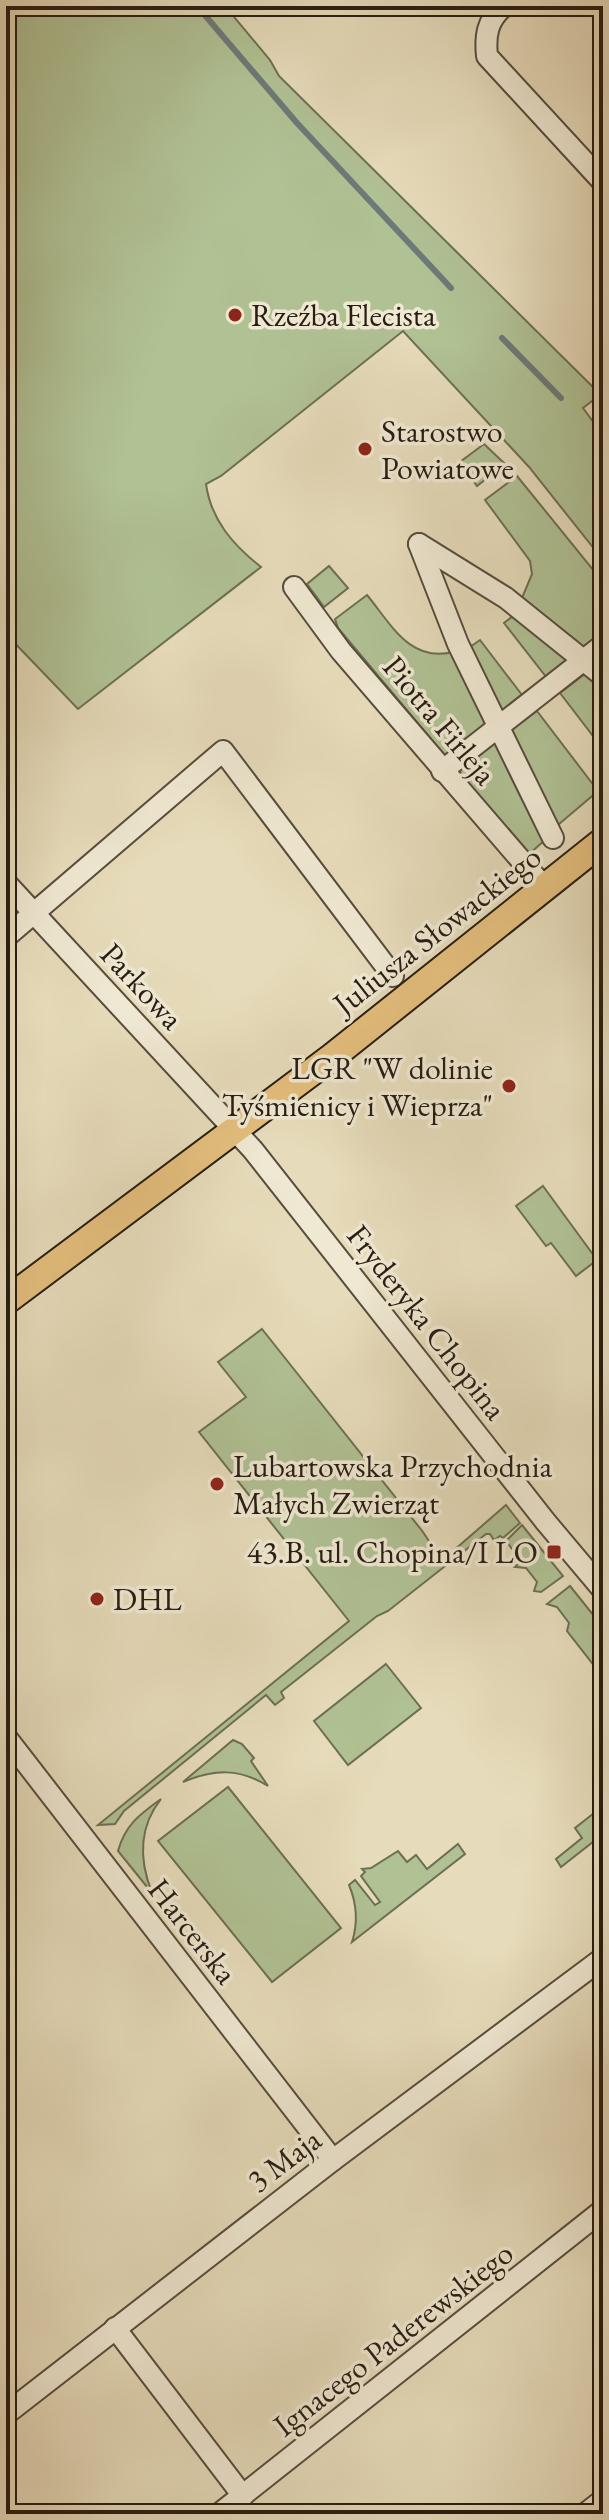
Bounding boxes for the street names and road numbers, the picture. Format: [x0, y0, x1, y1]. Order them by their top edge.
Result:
street label: Piotra Firleja [374, 647, 506, 794]
street label: Juliusza Słowackiego [322, 836, 550, 1026]
street label: Parkowa [91, 934, 193, 1039]
street label: Fryderyka Chopina [337, 1216, 517, 1428]
street label: Harcerska [139, 1870, 248, 1993]
street label: 3 Maja [238, 2118, 330, 2202]
street label: Ignacego Paderewskiego [264, 2232, 522, 2446]

